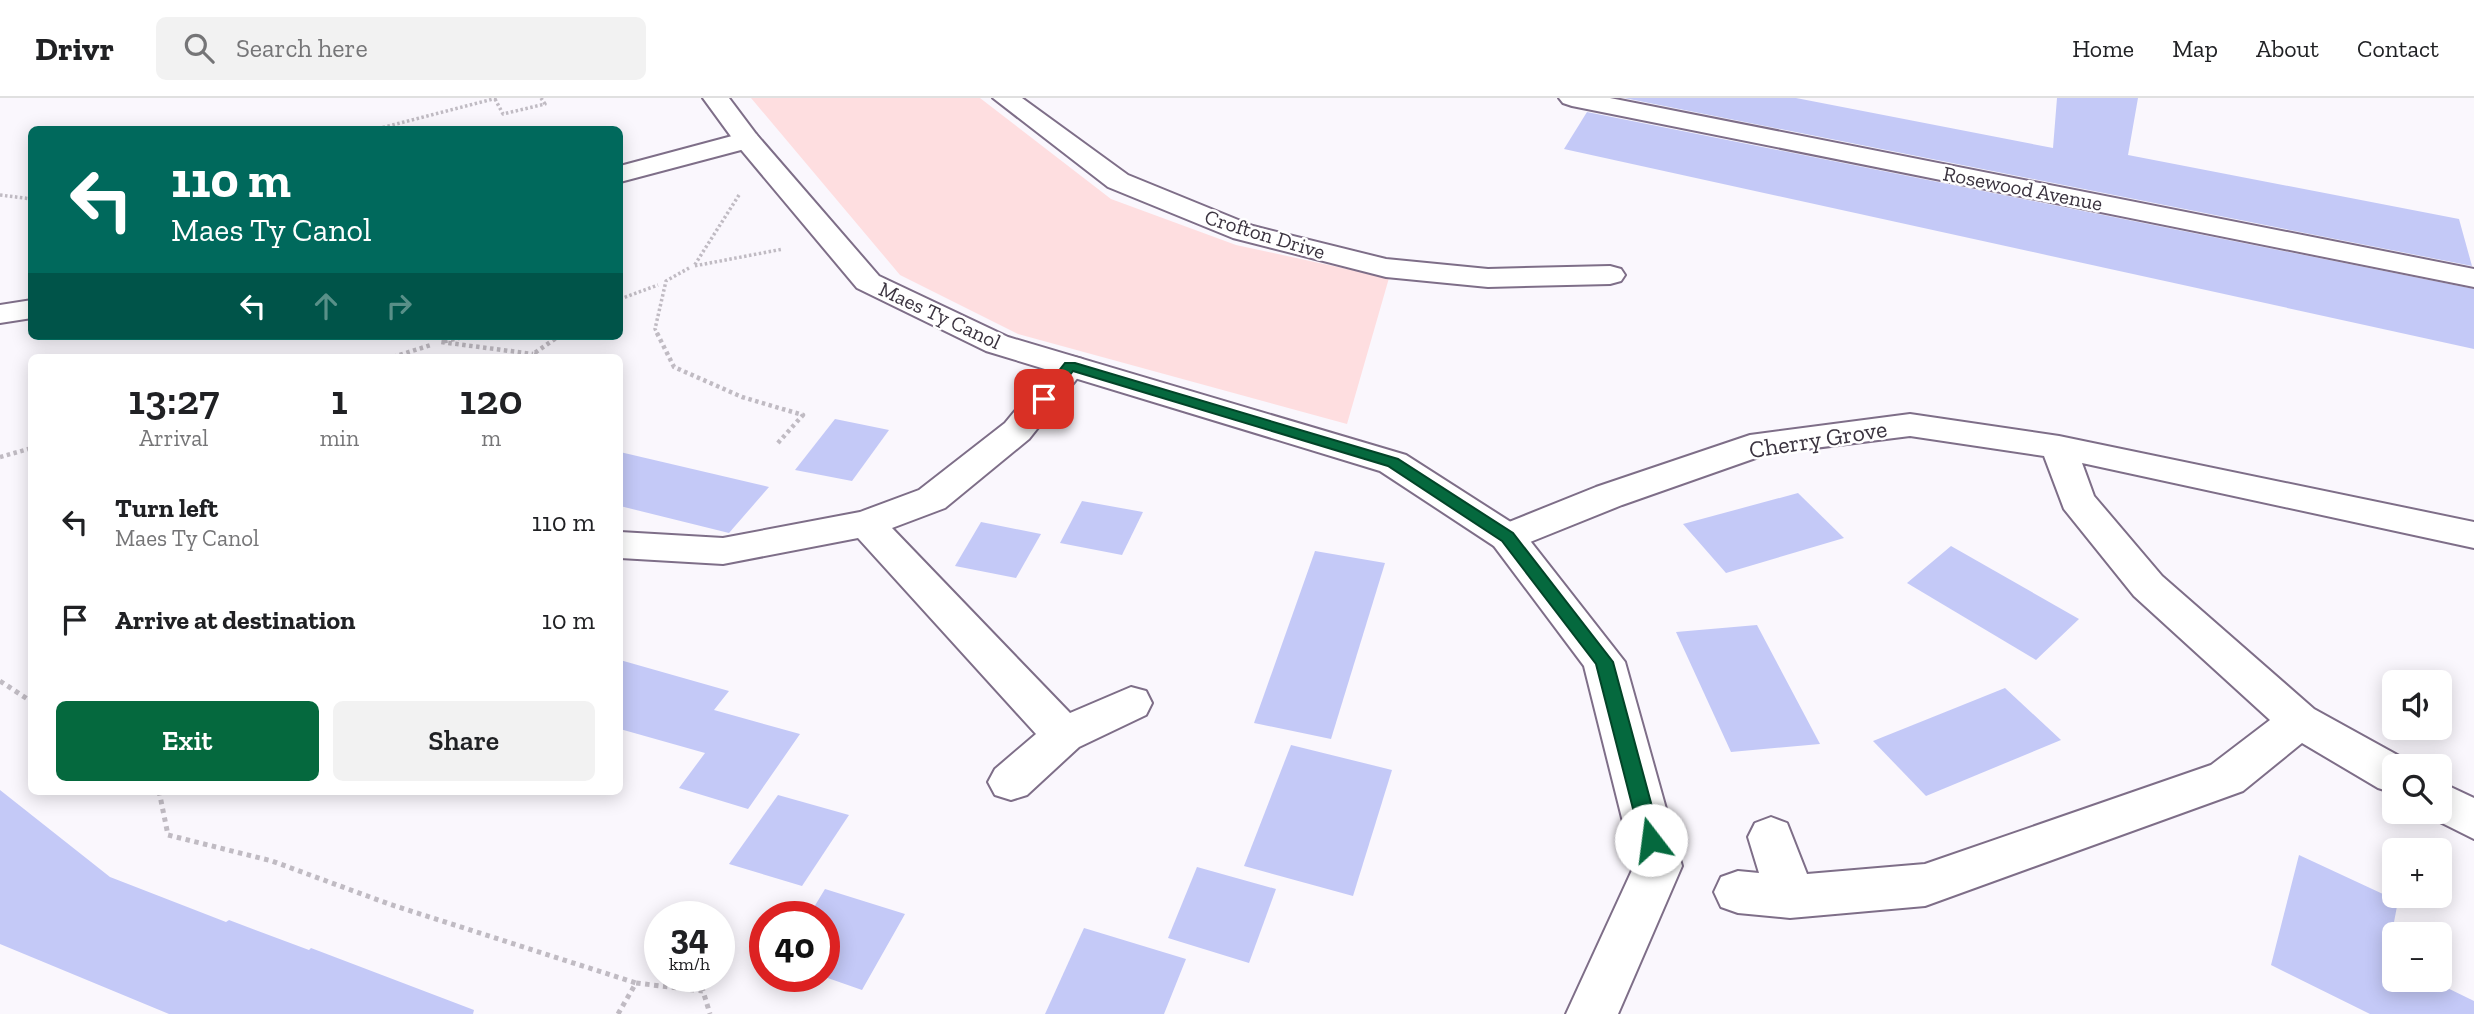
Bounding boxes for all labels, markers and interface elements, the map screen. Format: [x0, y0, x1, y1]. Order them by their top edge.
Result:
search box [156, 17, 646, 80]
text: Drivr [35, 29, 114, 68]
icon: search [180, 29, 218, 67]
text: Search here [236, 32, 368, 64]
text: Home [2072, 34, 2134, 63]
text: Map [2172, 34, 2218, 63]
text: About [2256, 34, 2319, 63]
text: Contact [2357, 34, 2439, 63]
text: 110 m [171, 151, 291, 210]
icon: left [56, 154, 147, 245]
street label: Rosewood Avenue [1941, 160, 2105, 216]
street label: Crofton Drive [1202, 204, 1328, 264]
text: Maes Ty Canol [171, 211, 372, 249]
street label: Maes Ty Canol [875, 276, 1005, 354]
icon: left [234, 287, 272, 325]
icon: ahead [307, 287, 345, 325]
icon: right [380, 287, 418, 325]
pin [1014, 369, 1074, 429]
text: 13:27 [128, 374, 219, 425]
text: 1 [331, 374, 348, 425]
text: 120 [460, 374, 523, 425]
icon: arrive [1025, 380, 1063, 418]
street label: Cherry Grove [1747, 414, 1889, 464]
text: Arrival [139, 424, 209, 452]
text: min [320, 424, 359, 452]
text: m [481, 424, 501, 452]
text: Turn left [115, 492, 218, 524]
icon: left [56, 503, 94, 541]
text: 110 m [532, 506, 595, 538]
text: Maes Ty Canol [115, 524, 259, 552]
icon: arrive [56, 601, 94, 639]
text: Arrive at destination [115, 604, 355, 636]
text: 10 m [542, 604, 595, 636]
map controls [2382, 670, 2452, 992]
button: sound [2382, 670, 2452, 740]
button: Exit [56, 701, 319, 781]
button: Share [333, 701, 595, 781]
button: search [2382, 754, 2452, 824]
position arrow [1614, 803, 1688, 877]
button: + [2382, 838, 2452, 908]
speed limit sign: 40 [749, 901, 840, 992]
text: 34 [670, 916, 709, 958]
button: − [2382, 922, 2452, 992]
text: km/h [669, 953, 710, 975]

